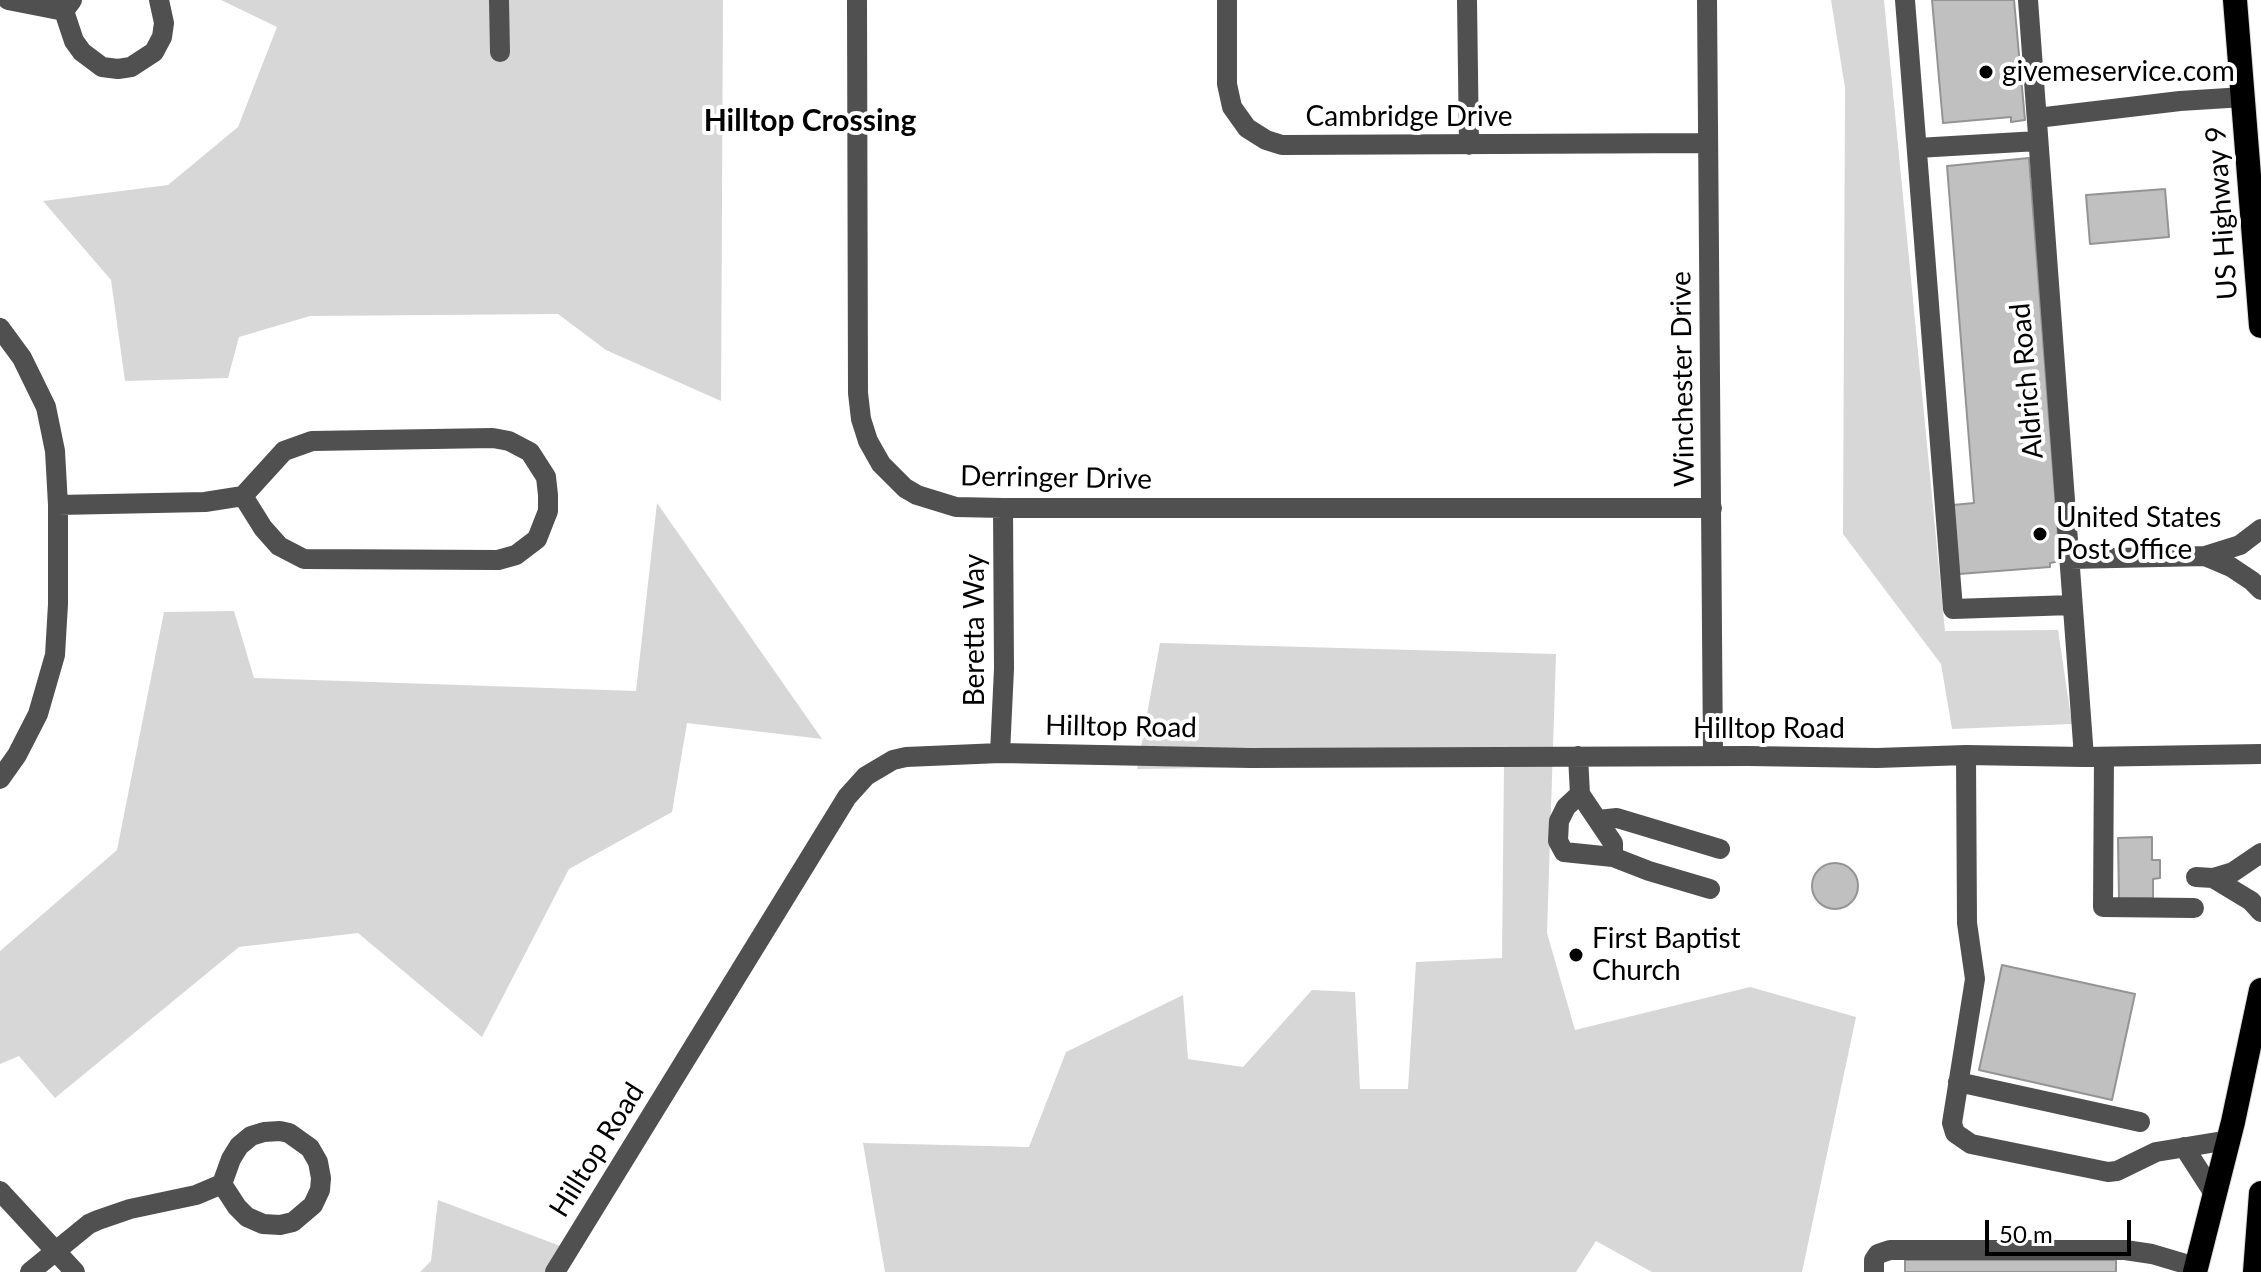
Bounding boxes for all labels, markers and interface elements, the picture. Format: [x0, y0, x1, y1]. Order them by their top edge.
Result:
place label: givemeservice.com [2002, 55, 2235, 89]
marker: givemeservice.com [1977, 63, 1995, 81]
street label: Cambridge Drive [1306, 100, 1512, 134]
district label: Hilltop Crossing [704, 103, 916, 139]
street label: US Highway 9 [2199, 125, 2245, 301]
street label: Winchester Drive [1664, 271, 1702, 487]
street label: Aldrich Road [2003, 302, 2051, 460]
street label: Derringer Drive [960, 460, 1152, 496]
place label: United States Post Office [2056, 501, 2221, 567]
marker: United States Post Office [2031, 525, 2049, 543]
street label: Beretta Way [958, 554, 992, 706]
street label: Hilltop Road [1045, 709, 1197, 745]
street label: Hilltop Road [1693, 712, 1845, 746]
place label: First Baptist Church [1592, 922, 1741, 988]
marker: First Baptist Church [1567, 946, 1585, 964]
street label: Hilltop Road [543, 1077, 651, 1223]
scale bar [1989, 1204, 2135, 1254]
text: 50 m [1999, 1219, 2053, 1248]

